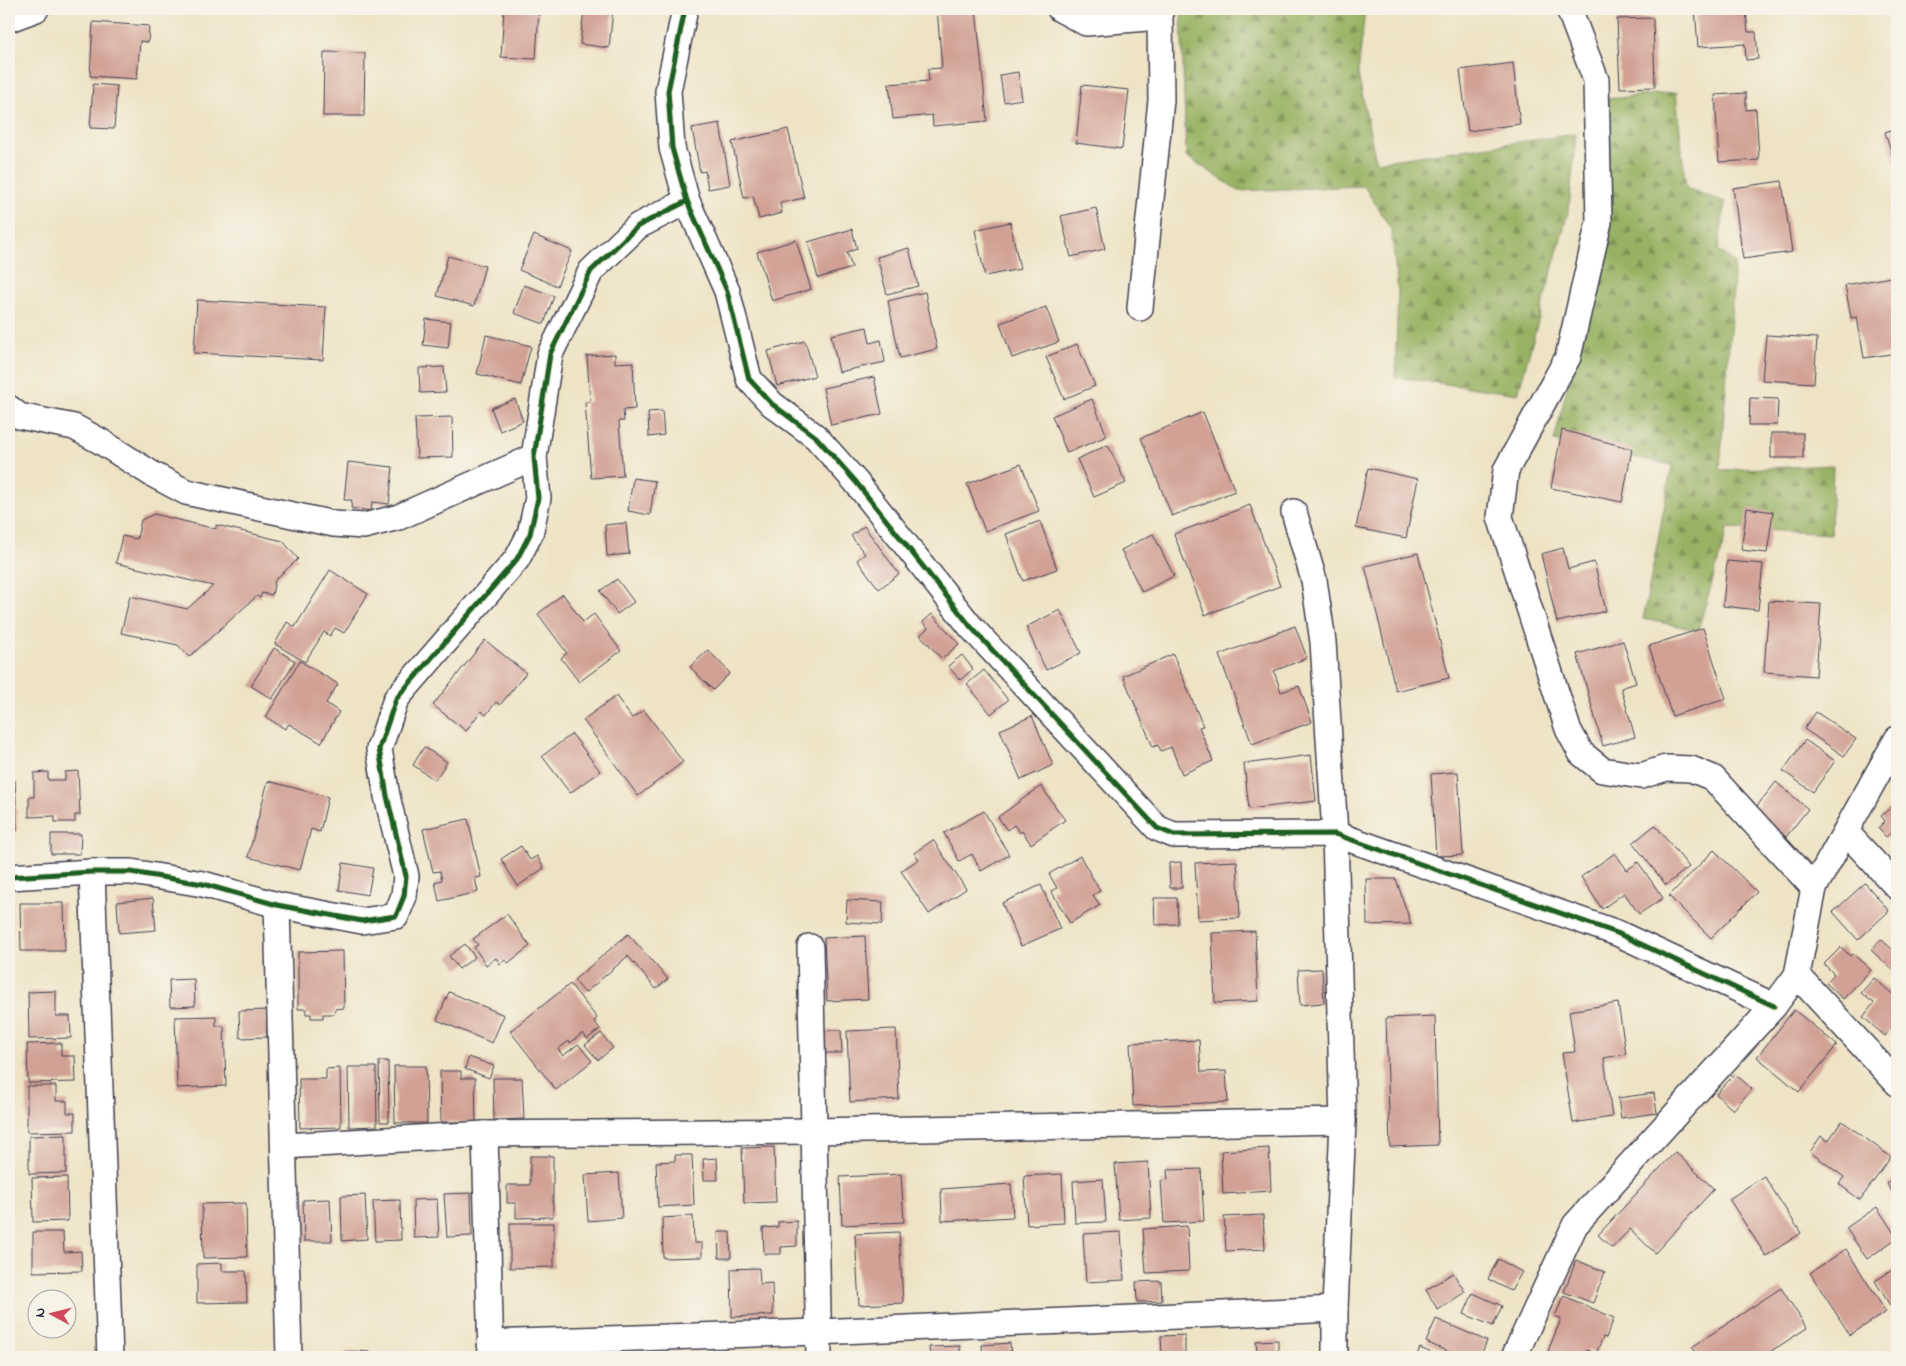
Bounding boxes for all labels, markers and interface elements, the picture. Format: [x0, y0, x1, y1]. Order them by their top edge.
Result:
north arrow [28, 1288, 78, 1338]
text: N [30, 1307, 52, 1319]

